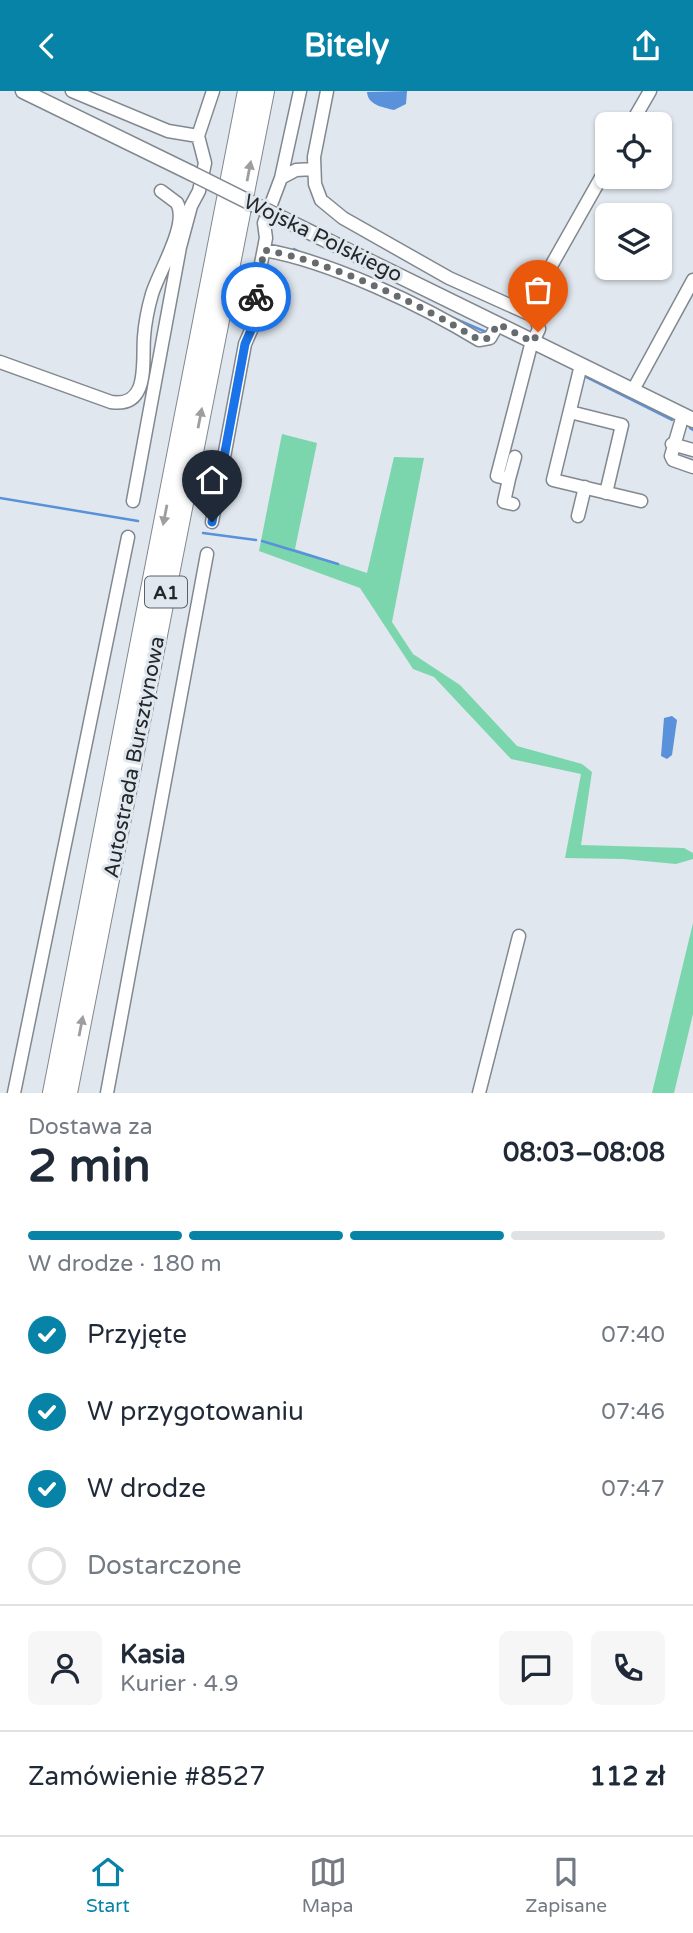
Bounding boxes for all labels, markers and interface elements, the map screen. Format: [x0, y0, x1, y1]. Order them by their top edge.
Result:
icon: back [28, 27, 66, 65]
text: Bitely [304, 27, 389, 65]
icon: share [627, 27, 665, 65]
map controls [595, 112, 672, 280]
button: locate [595, 112, 672, 189]
one-way arrow [244, 160, 255, 182]
street label: Wojska Polskiego [239, 189, 406, 288]
button: layers [595, 203, 672, 280]
pin [508, 260, 568, 332]
courier [221, 262, 291, 332]
icon: bag [519, 271, 557, 309]
icon: bike [237, 278, 275, 316]
one-way arrow [195, 407, 206, 429]
pin [182, 450, 242, 522]
icon: home [193, 461, 231, 499]
one-way arrow [160, 504, 171, 526]
road number: A1 [145, 577, 187, 607]
street label: Autostrada Bursztynowa [99, 634, 170, 880]
one-way arrow [76, 1015, 87, 1037]
text: Dostawa za [28, 1113, 153, 1141]
text: 08:03–08:08 [503, 1137, 665, 1168]
text: 2 min [28, 1139, 151, 1194]
text: W drodze · 180 m [28, 1250, 222, 1278]
icon: check [28, 1316, 66, 1354]
text: Przyjęte [87, 1319, 187, 1350]
text: 07:40 [601, 1321, 665, 1349]
icon: check [28, 1393, 66, 1431]
text: W przygotowaniu [87, 1396, 304, 1427]
text: 07:46 [601, 1398, 665, 1426]
icon: check [28, 1470, 66, 1508]
text: W drodze [87, 1473, 206, 1504]
text: 07:47 [601, 1475, 665, 1503]
text: Dostarczone [87, 1550, 242, 1581]
button: person [28, 1631, 102, 1705]
button: chat [499, 1631, 573, 1705]
button: phone [591, 1631, 665, 1705]
text: Kasia [120, 1639, 186, 1670]
text: Kurier · 4.9 [120, 1670, 239, 1698]
text: Zamówienie #8527 [28, 1761, 265, 1792]
text: 112 zł [590, 1761, 665, 1792]
tab: Start [86, 1853, 130, 1917]
tab: Mapa [302, 1853, 353, 1917]
tab: Zapisane [525, 1853, 607, 1917]

